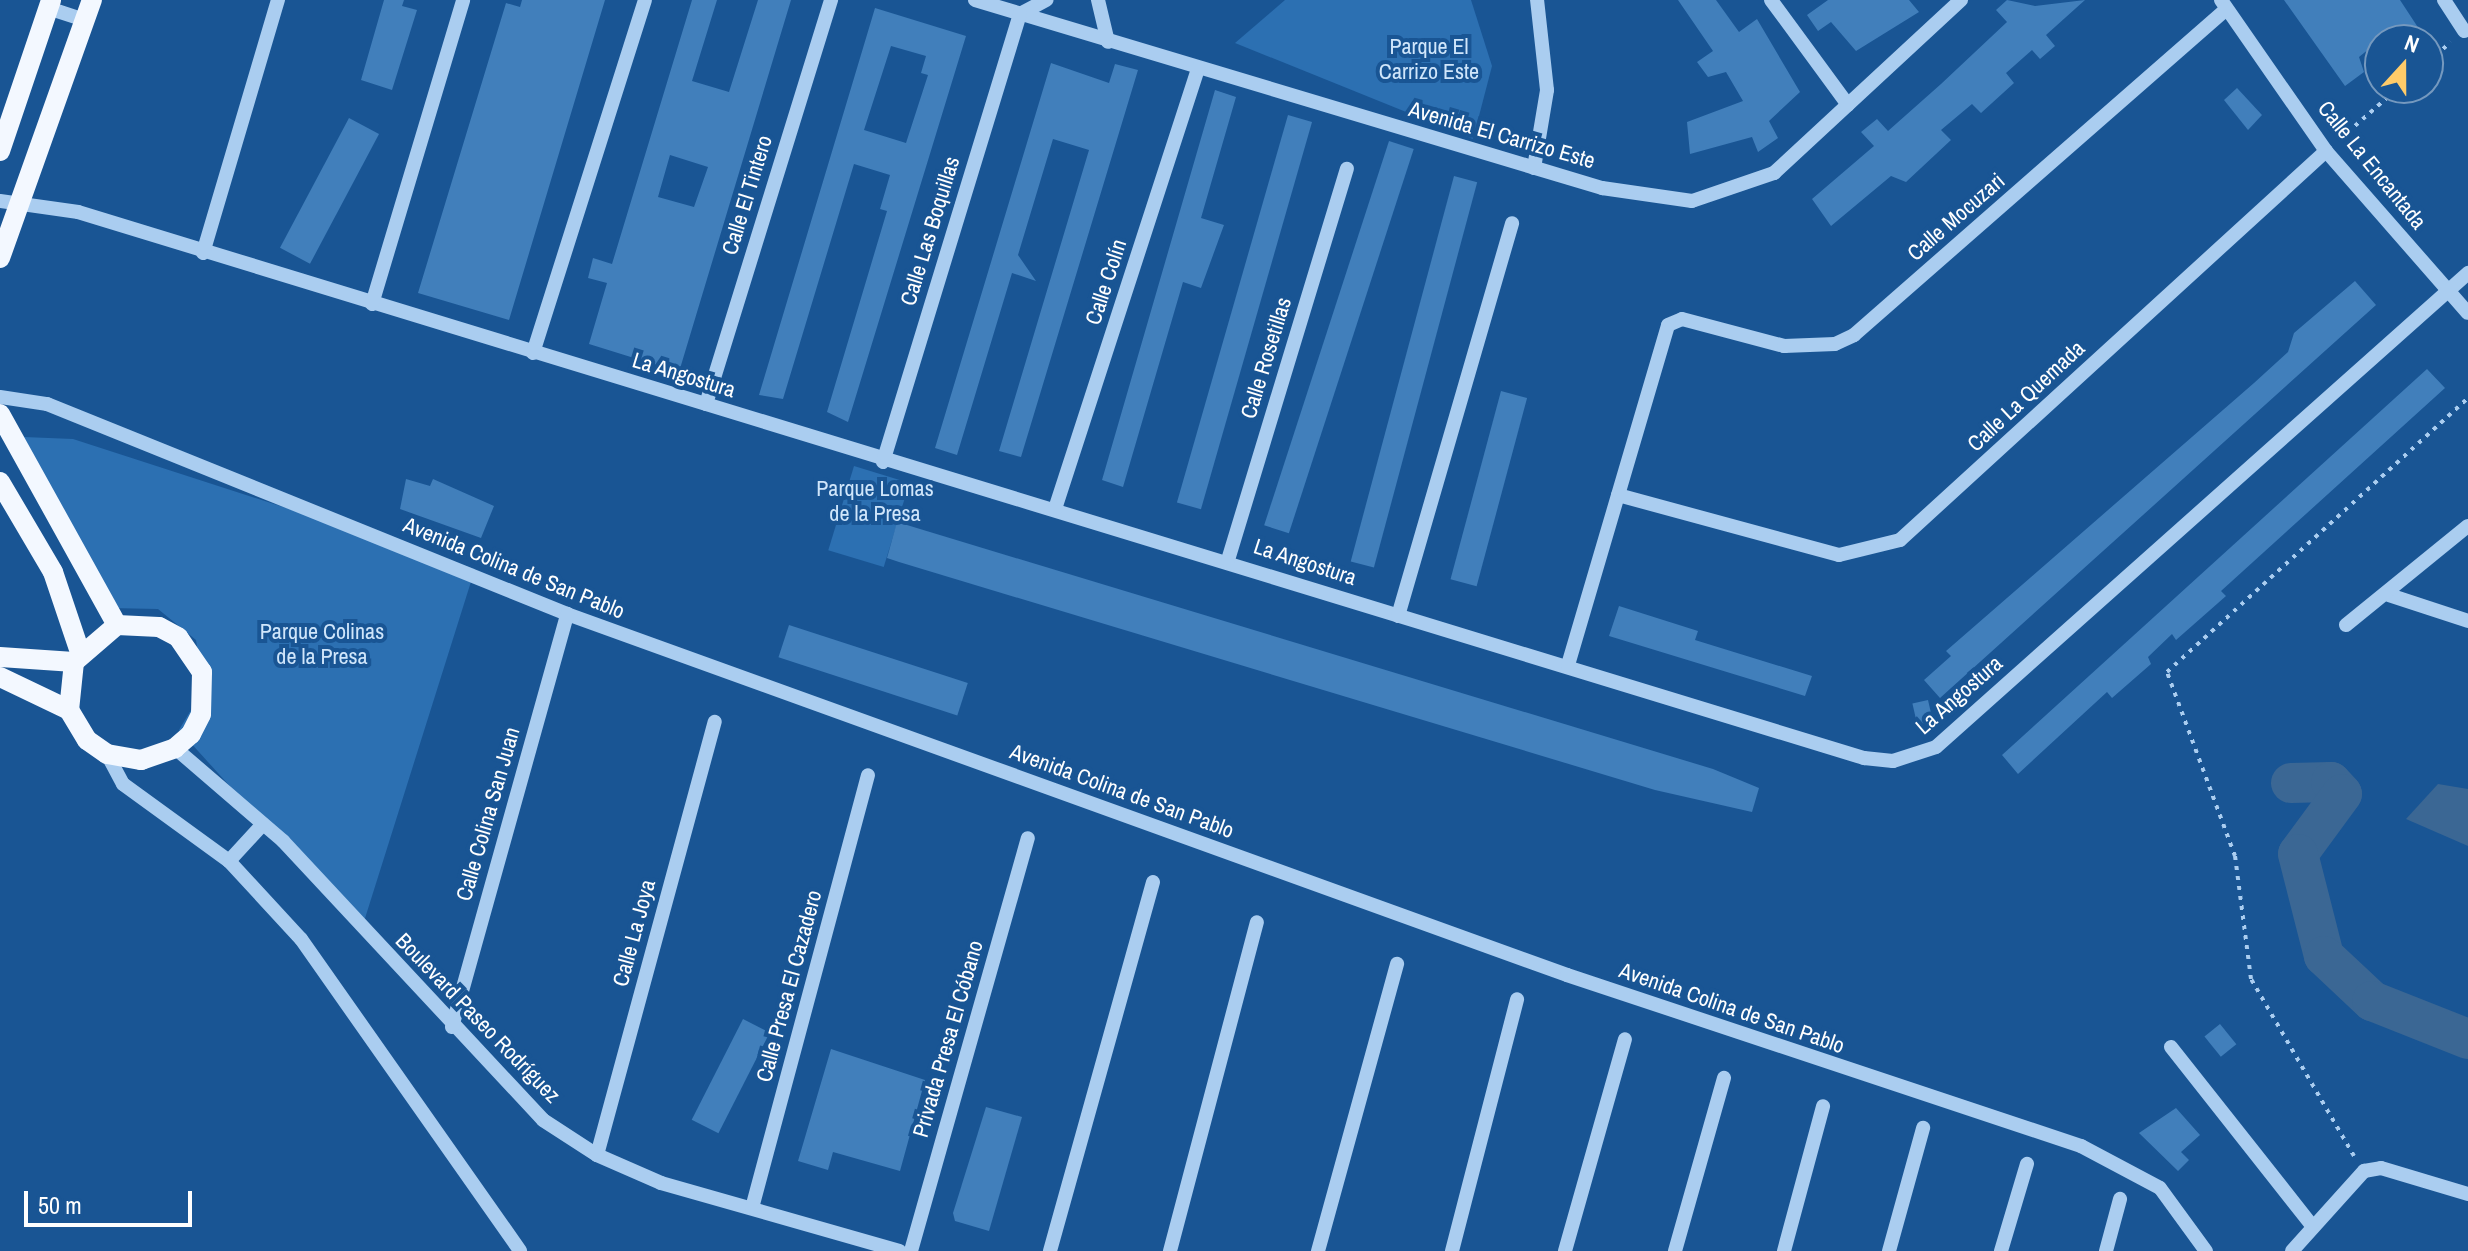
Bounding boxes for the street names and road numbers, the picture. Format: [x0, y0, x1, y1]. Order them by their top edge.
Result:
street label: Avenida El Carrizo Este [1406, 96, 1598, 174]
street label: Calle La Encantada [2312, 96, 2432, 234]
street label: Calle El Tintero [716, 132, 778, 258]
street label: Calle Las Boquillas [895, 153, 965, 309]
street label: Calle Mocuzari [1902, 168, 2010, 266]
street label: Calle Colín [1080, 236, 1132, 328]
street label: Calle Rosetillas [1235, 294, 1297, 422]
street label: Calle La Quemada [1962, 335, 2090, 457]
street label: La Angostura [629, 347, 739, 403]
street label: Avenida Colina de San Pablo [399, 511, 629, 625]
street label: La Angostura [1250, 533, 1360, 591]
street label: La Angostura [1910, 650, 2008, 740]
street label: Calle Colina San Juan [451, 724, 525, 904]
street label: Avenida Colina de San Pablo [1006, 738, 1238, 844]
street label: Calle La Joya [607, 877, 661, 989]
street label: Calle Presa El Cazadero [751, 887, 827, 1085]
street label: Boulevard Paseo Rodríguez [390, 928, 566, 1108]
street label: Privada Presa El Cóbano [907, 938, 989, 1140]
street label: Avenida Colina de San Pablo [1616, 957, 1848, 1059]

